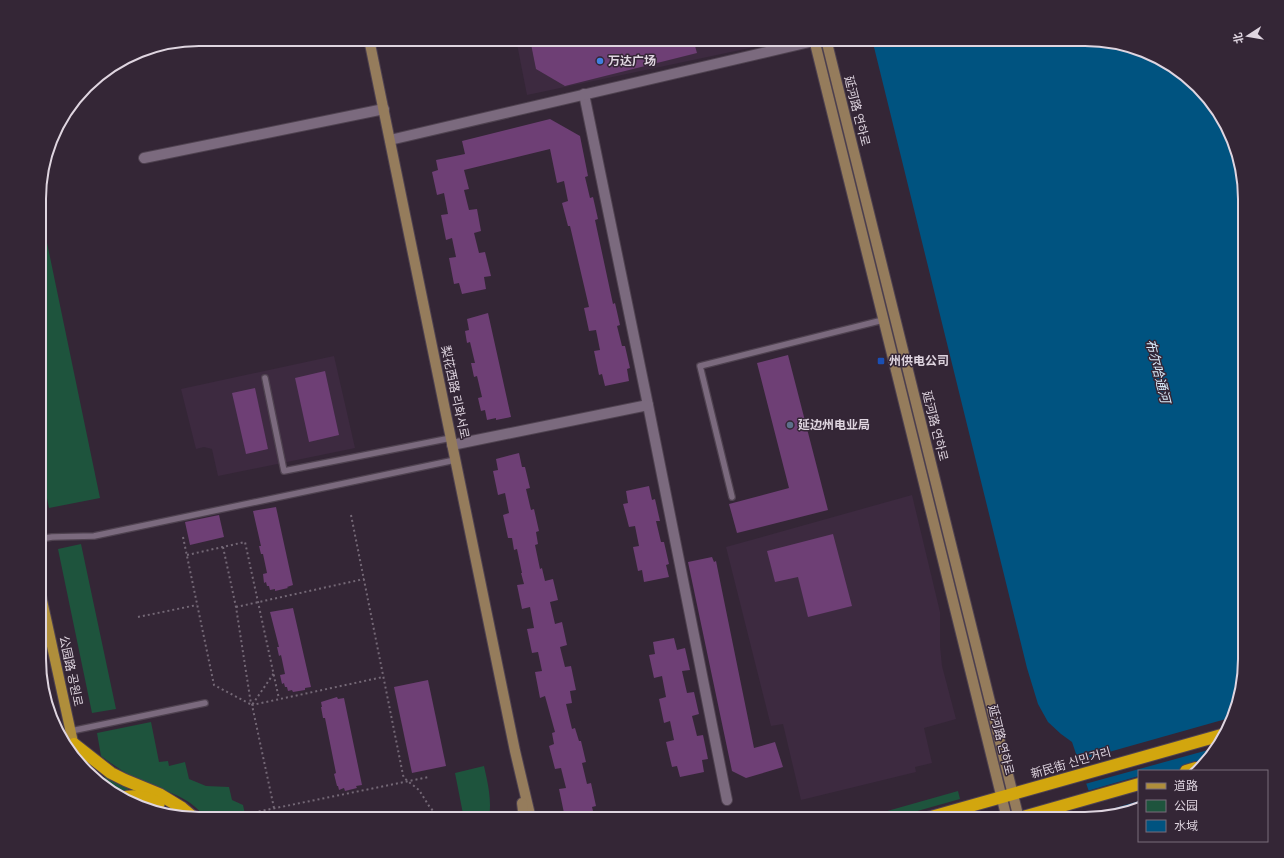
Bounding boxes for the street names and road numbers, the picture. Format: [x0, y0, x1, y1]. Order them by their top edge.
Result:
street label: 延河路 연하로 [841, 74, 873, 148]
street label: 梨花西路 리화서로 [437, 344, 473, 440]
street label: 延河路 연하로 [919, 389, 951, 463]
street label: 公园路 공원로 [56, 634, 86, 708]
street label: 延河路 연하로 [985, 703, 1017, 777]
street label: 新民街 신민거리 [1029, 744, 1113, 782]

